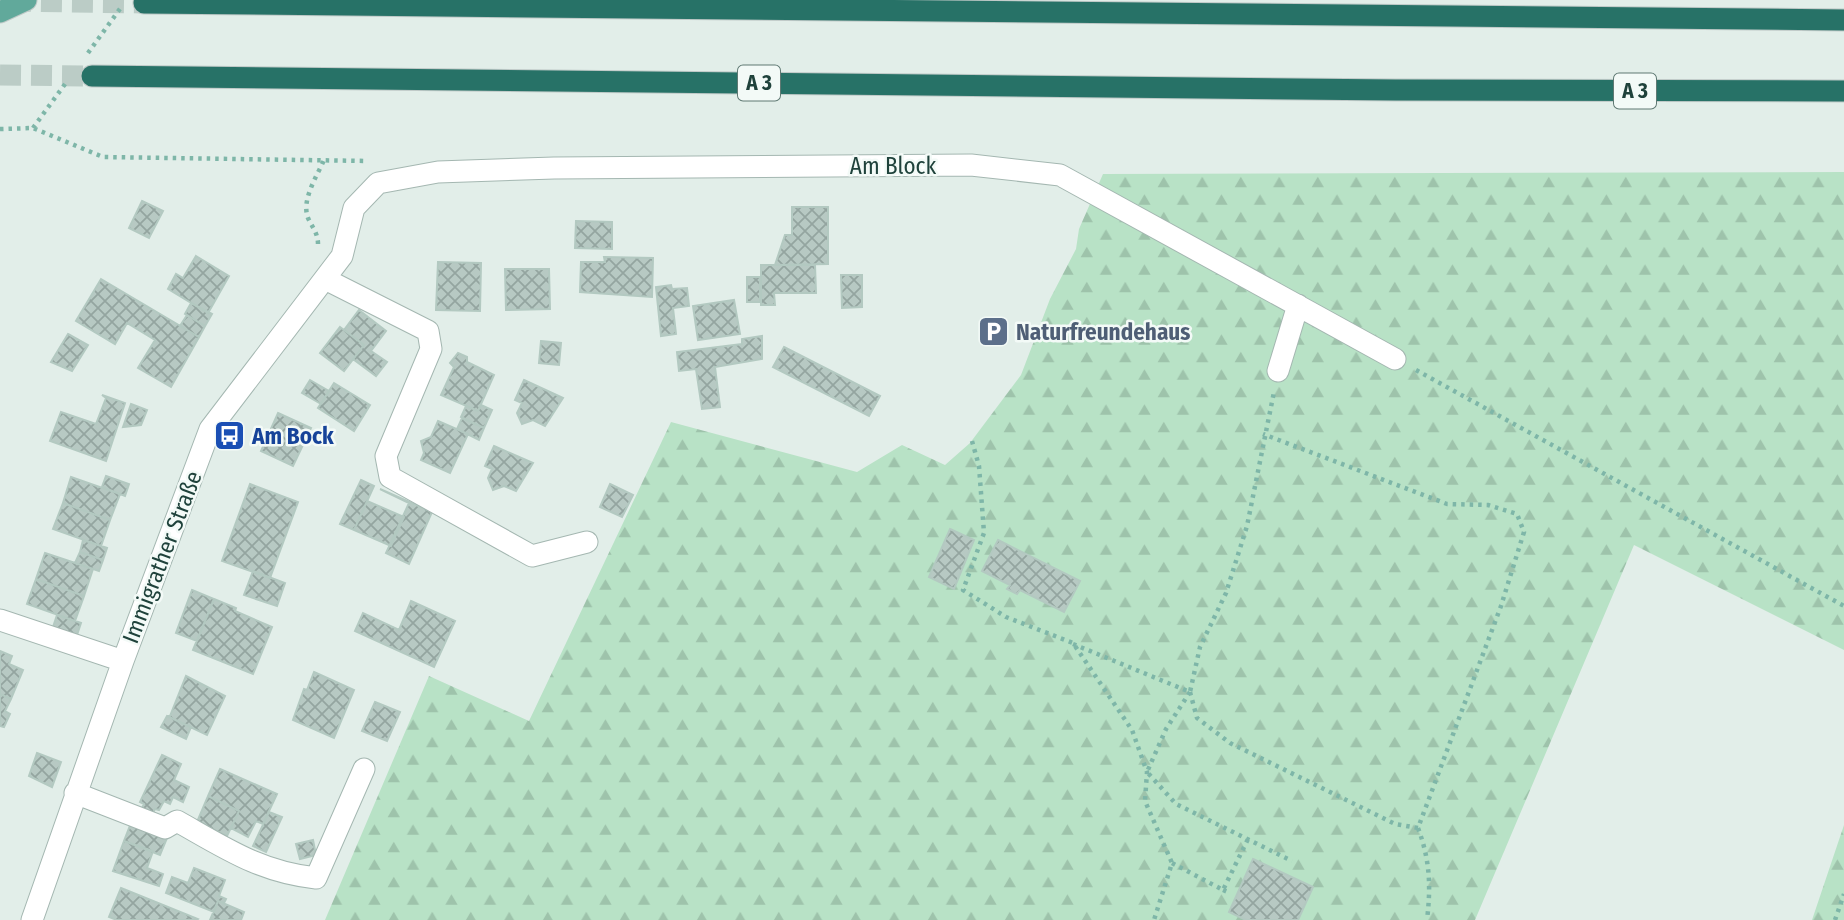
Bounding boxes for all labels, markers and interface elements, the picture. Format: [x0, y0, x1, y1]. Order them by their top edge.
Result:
road number: A 3 [738, 66, 780, 100]
road number: A 3 [1614, 74, 1656, 108]
street label: Am Block [850, 152, 936, 180]
parking icon: Naturfreundehaus [976, 315, 1010, 349]
place label: Naturfreundehaus [1016, 318, 1190, 346]
bus stop icon: Am Bock [212, 419, 246, 453]
place label: Am Bock [251, 422, 334, 450]
street label: Immigrather Straße [116, 467, 208, 647]

